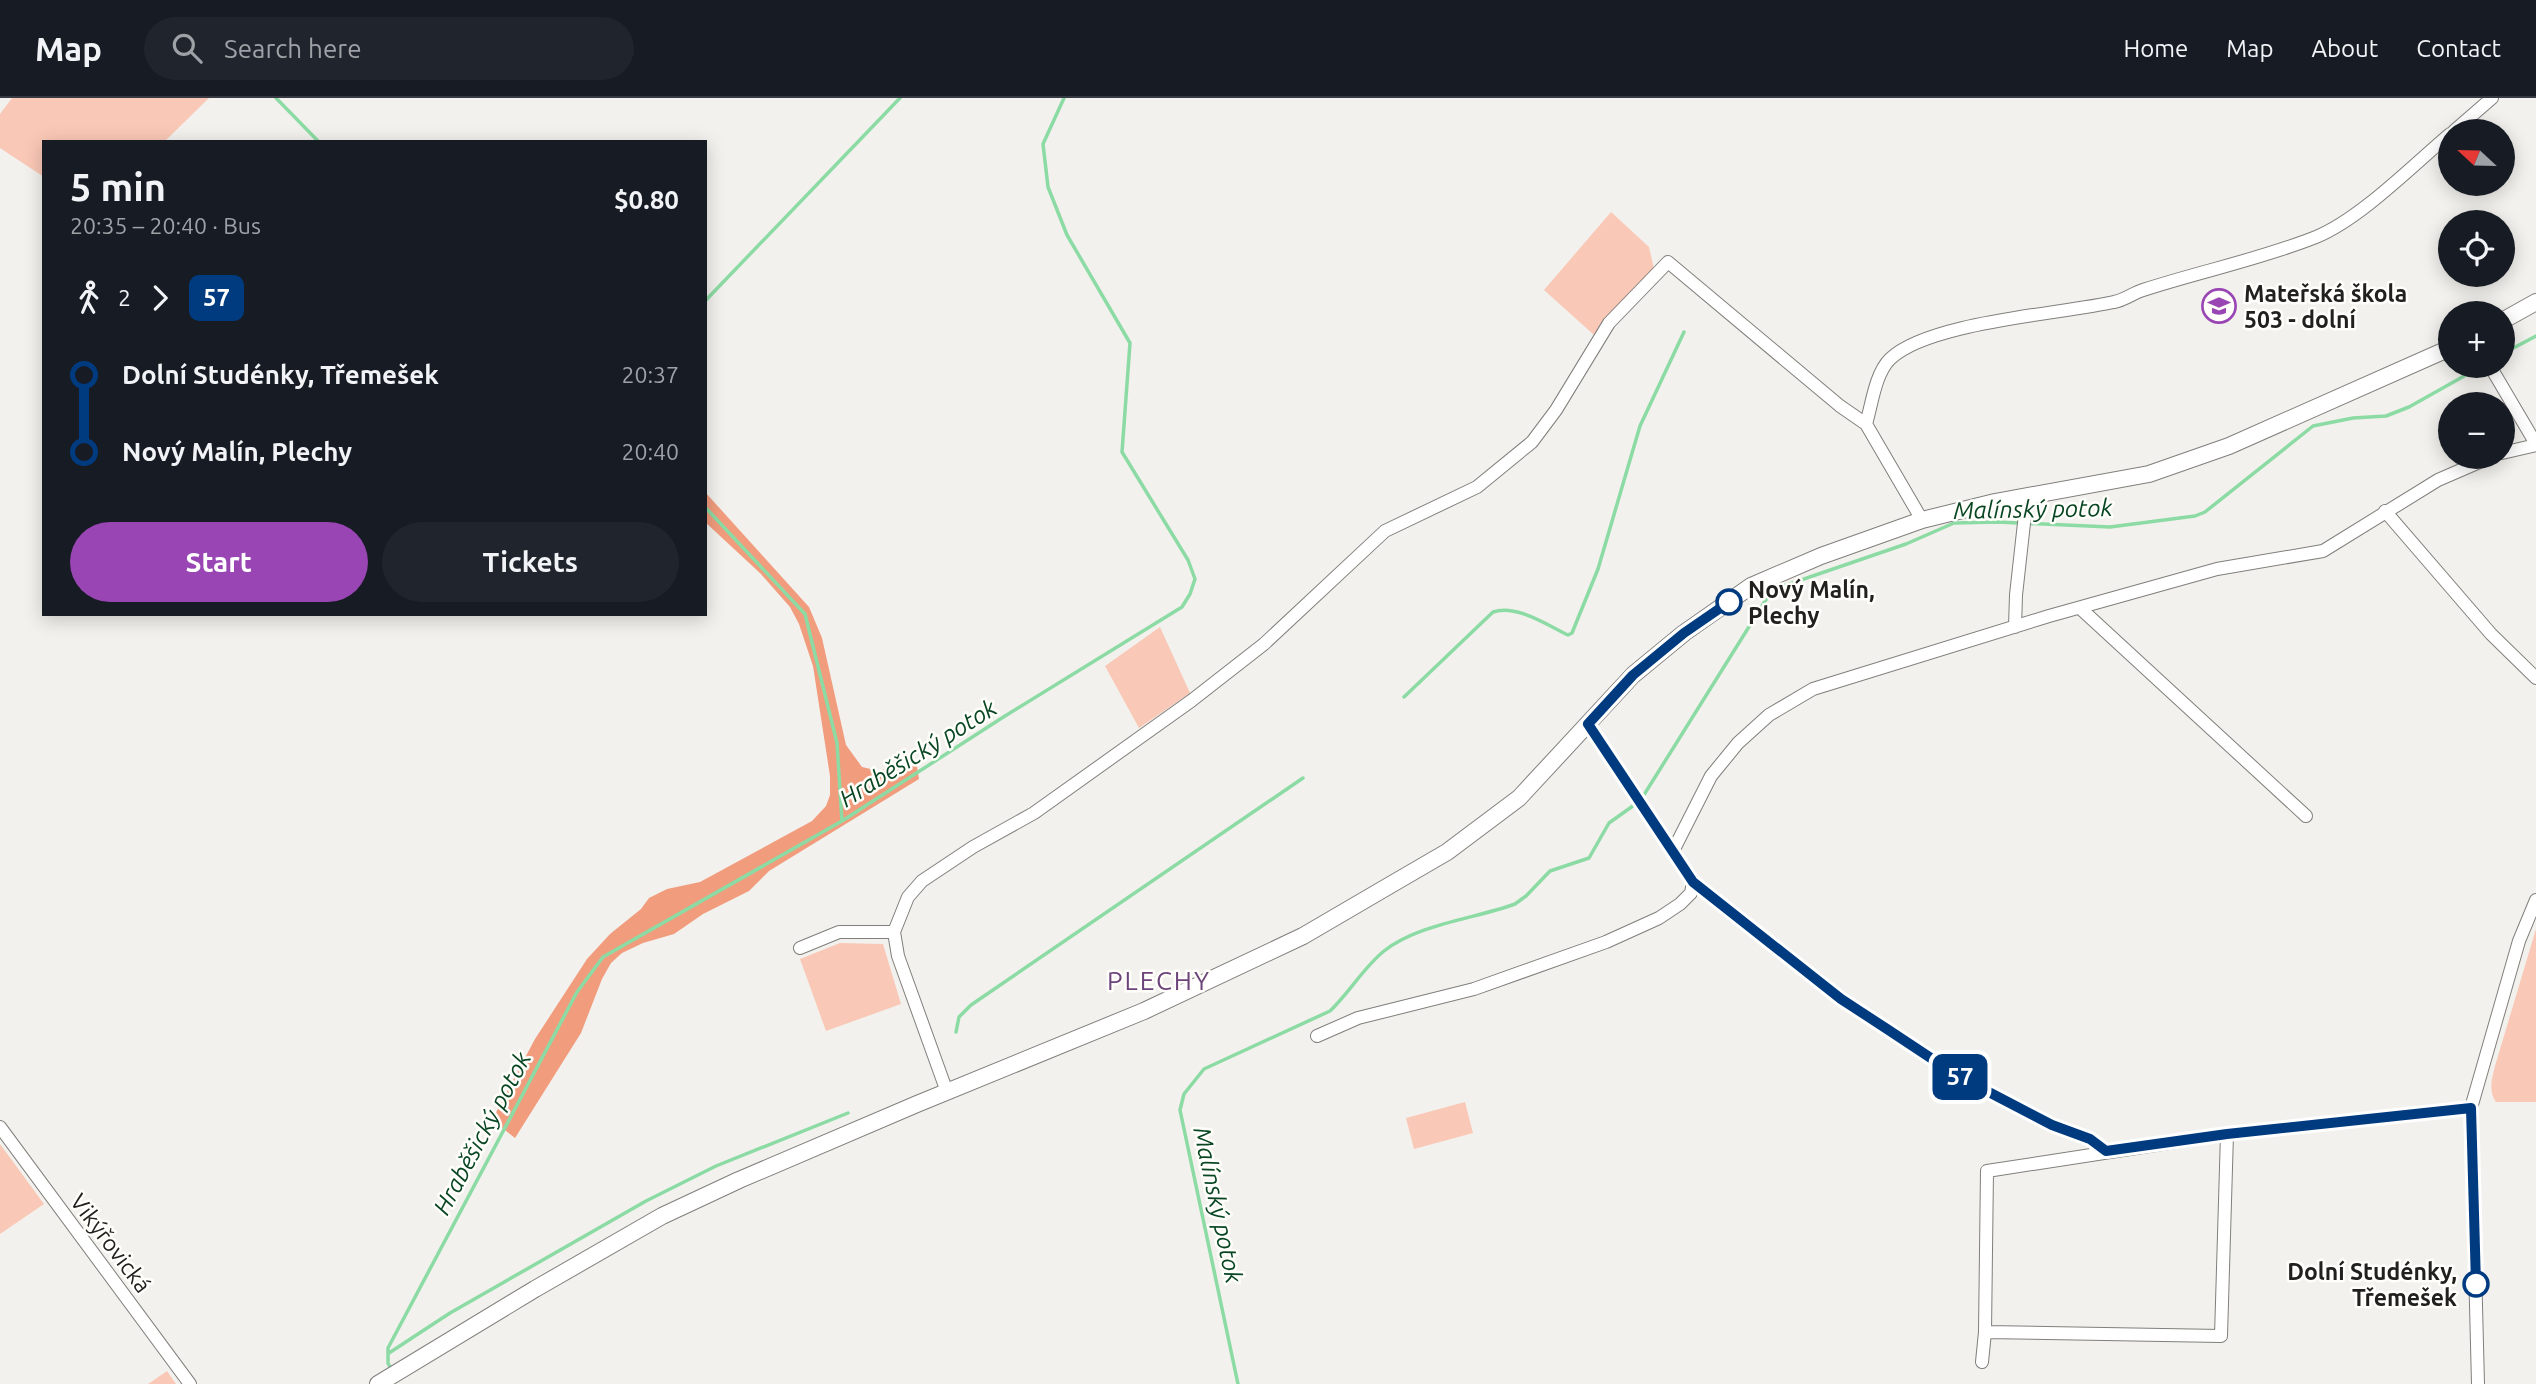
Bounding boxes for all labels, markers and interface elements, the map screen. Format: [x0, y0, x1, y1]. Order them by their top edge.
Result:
search box [144, 17, 634, 80]
icon: search [168, 29, 206, 67]
text: Map [35, 30, 102, 67]
text: Search here [224, 34, 362, 63]
text: Home [2123, 35, 2188, 62]
text: Map [2226, 35, 2273, 62]
text: About [2311, 35, 2378, 62]
text: Contact [2416, 35, 2501, 62]
north arrow [2438, 119, 2515, 196]
map controls [2438, 119, 2515, 469]
text: 5 min [70, 166, 166, 208]
text: $0.80 [614, 185, 679, 214]
button: locate [2438, 210, 2515, 287]
text: 20:35 – 20:40 · Bus [70, 213, 261, 238]
icon: walk [70, 279, 108, 317]
icon: forward [141, 279, 179, 317]
place label: Mateřská škola 503 - dolní [2244, 281, 2407, 332]
text: 57 [203, 284, 230, 311]
text: 2 [118, 285, 131, 310]
school or university icon: Mateřská škola 503 - dolní [2200, 287, 2238, 325]
button: + [2438, 301, 2515, 378]
text: Dolní Studénky, Třemešek [122, 360, 439, 389]
text: 20:37 [621, 362, 679, 387]
button: − [2438, 392, 2515, 469]
text: Nový Malín, Plechy [122, 437, 352, 466]
text: 20:40 [621, 439, 679, 464]
water label: Malínský potok [1953, 494, 2113, 524]
button: Start [70, 522, 368, 602]
button: Tickets [382, 522, 679, 602]
place label: Nový Malín, Plechy [1748, 577, 1875, 628]
marker: Nový Malín, Plechy [1716, 589, 1742, 615]
water label: Hraběšický potok [834, 693, 1002, 812]
district label: PLECHY [1107, 966, 1211, 995]
water label: Hraběšický potok [428, 1046, 537, 1219]
line badge: 57 [1928, 1054, 1992, 1100]
text: 57 [1946, 1063, 1974, 1090]
water label: Malínský potok [1188, 1124, 1248, 1286]
street label: Vikýřovická [66, 1189, 156, 1297]
place label: Dolní Studénky, Třemešek [2287, 1259, 2457, 1310]
marker: Dolní Studénky, Třemešek [2463, 1271, 2489, 1297]

